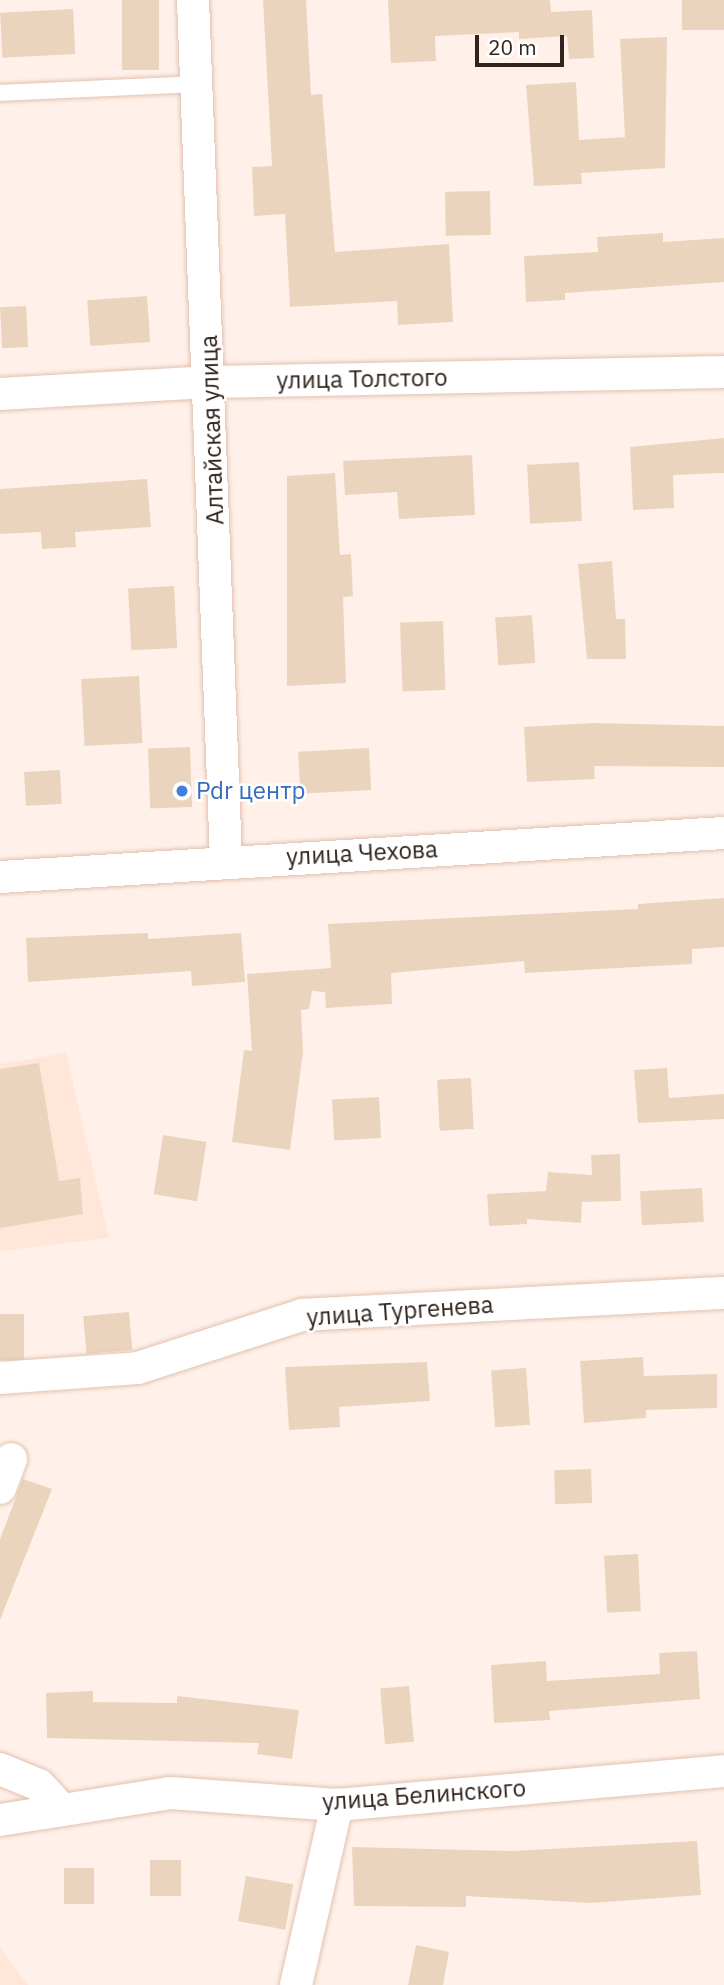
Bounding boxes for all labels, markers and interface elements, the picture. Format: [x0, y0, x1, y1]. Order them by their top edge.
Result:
scale bar [479, 21, 568, 65]
text: 20 m [488, 33, 537, 61]
street label: Алтайская улица [194, 335, 230, 525]
street label: улица Толстого [276, 363, 448, 395]
place label: Pdr центр [196, 777, 305, 805]
marker: Pdr центр [174, 783, 190, 799]
street label: улица Чехова [285, 835, 439, 871]
street label: улица Тургенева [306, 1290, 494, 1332]
street label: улица Белинского [321, 1774, 527, 1816]

